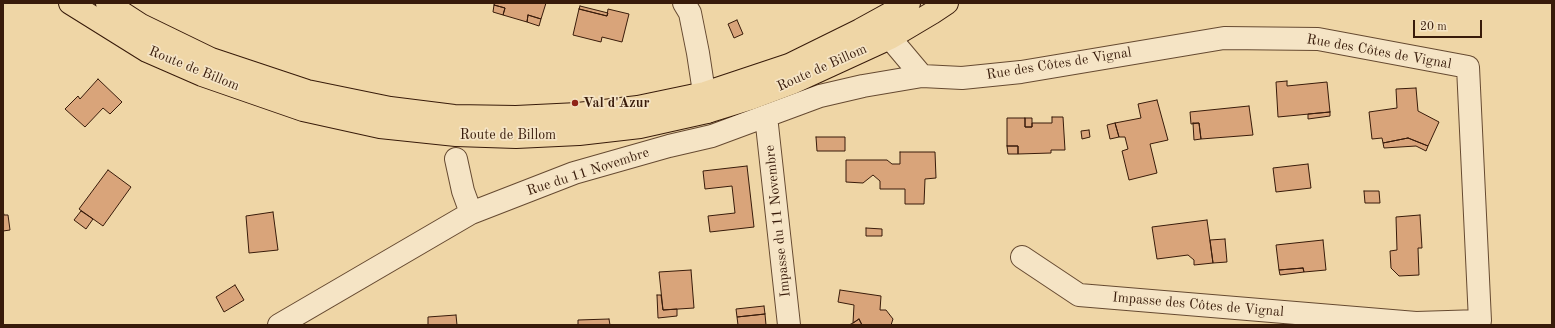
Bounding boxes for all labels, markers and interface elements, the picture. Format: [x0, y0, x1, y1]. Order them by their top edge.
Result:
scale bar [1415, 12, 1484, 38]
text: 20 m [1420, 21, 1447, 33]
street label: Rue des Côtes de Vignal [1305, 31, 1453, 73]
street label: Route de Billom [775, 41, 869, 95]
street label: Route de Billom [146, 43, 242, 95]
street label: Rue des Côtes de Vignal [985, 44, 1133, 84]
place label: Val d'Azur [583, 95, 649, 111]
marker: Val d'Azur [570, 98, 580, 108]
street label: Route de Billom [460, 127, 556, 143]
street label: Rue du 11 Novembre [525, 144, 651, 200]
street label: Impasse du 11 Novembre [762, 144, 794, 298]
street label: Impasse des Côtes de Vignal [1112, 289, 1284, 321]

